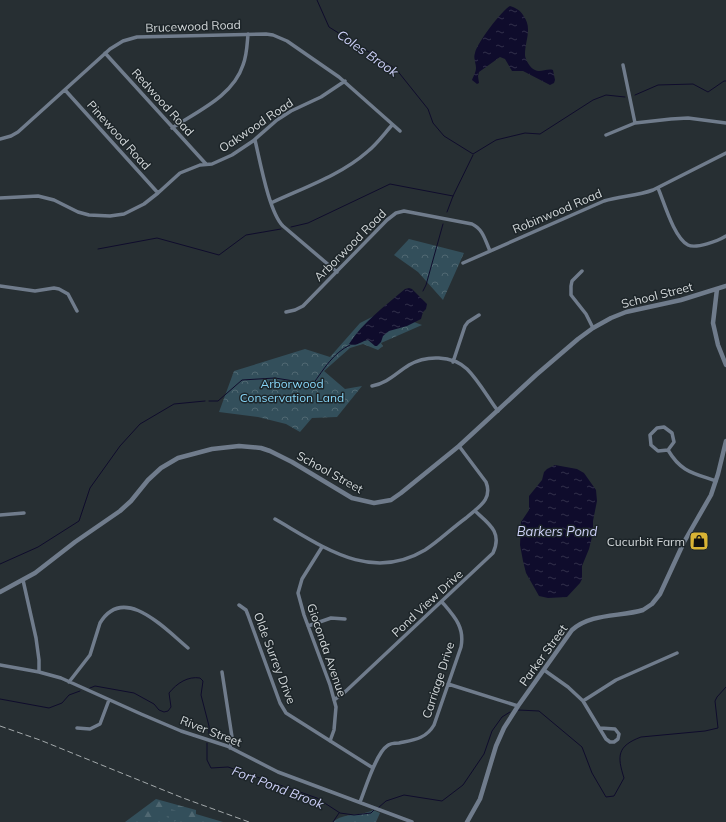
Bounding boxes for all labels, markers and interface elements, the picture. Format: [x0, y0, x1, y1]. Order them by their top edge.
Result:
street label: Brucewood Road [145, 17, 241, 35]
water label: Coles Brook [334, 26, 402, 80]
street label: Redwood Road [129, 65, 197, 139]
street label: Oakwood Road [216, 95, 296, 155]
street label: Pinewood Road [84, 97, 154, 173]
street label: Robinwood Road [510, 185, 604, 237]
street label: Arborwood Road [311, 206, 389, 284]
street label: School Street [620, 279, 694, 311]
park label: Arborwood Conservation Land [240, 376, 344, 405]
street label: School Street [294, 448, 366, 496]
water label: Barkers Pond [517, 523, 597, 539]
shop icon: Cucurbit Farm [688, 530, 710, 552]
place label: Cucurbit Farm [607, 534, 685, 549]
street label: Pond View Drive [388, 566, 466, 640]
street label: Gioconda Avenue [304, 601, 350, 699]
street label: Olde Surrey Drive [251, 610, 299, 706]
street label: Parker Street [516, 621, 570, 689]
street label: Carriage Drive [419, 640, 457, 720]
street label: River Street [178, 712, 244, 750]
water label: Fort Pond Brook [230, 762, 326, 812]

